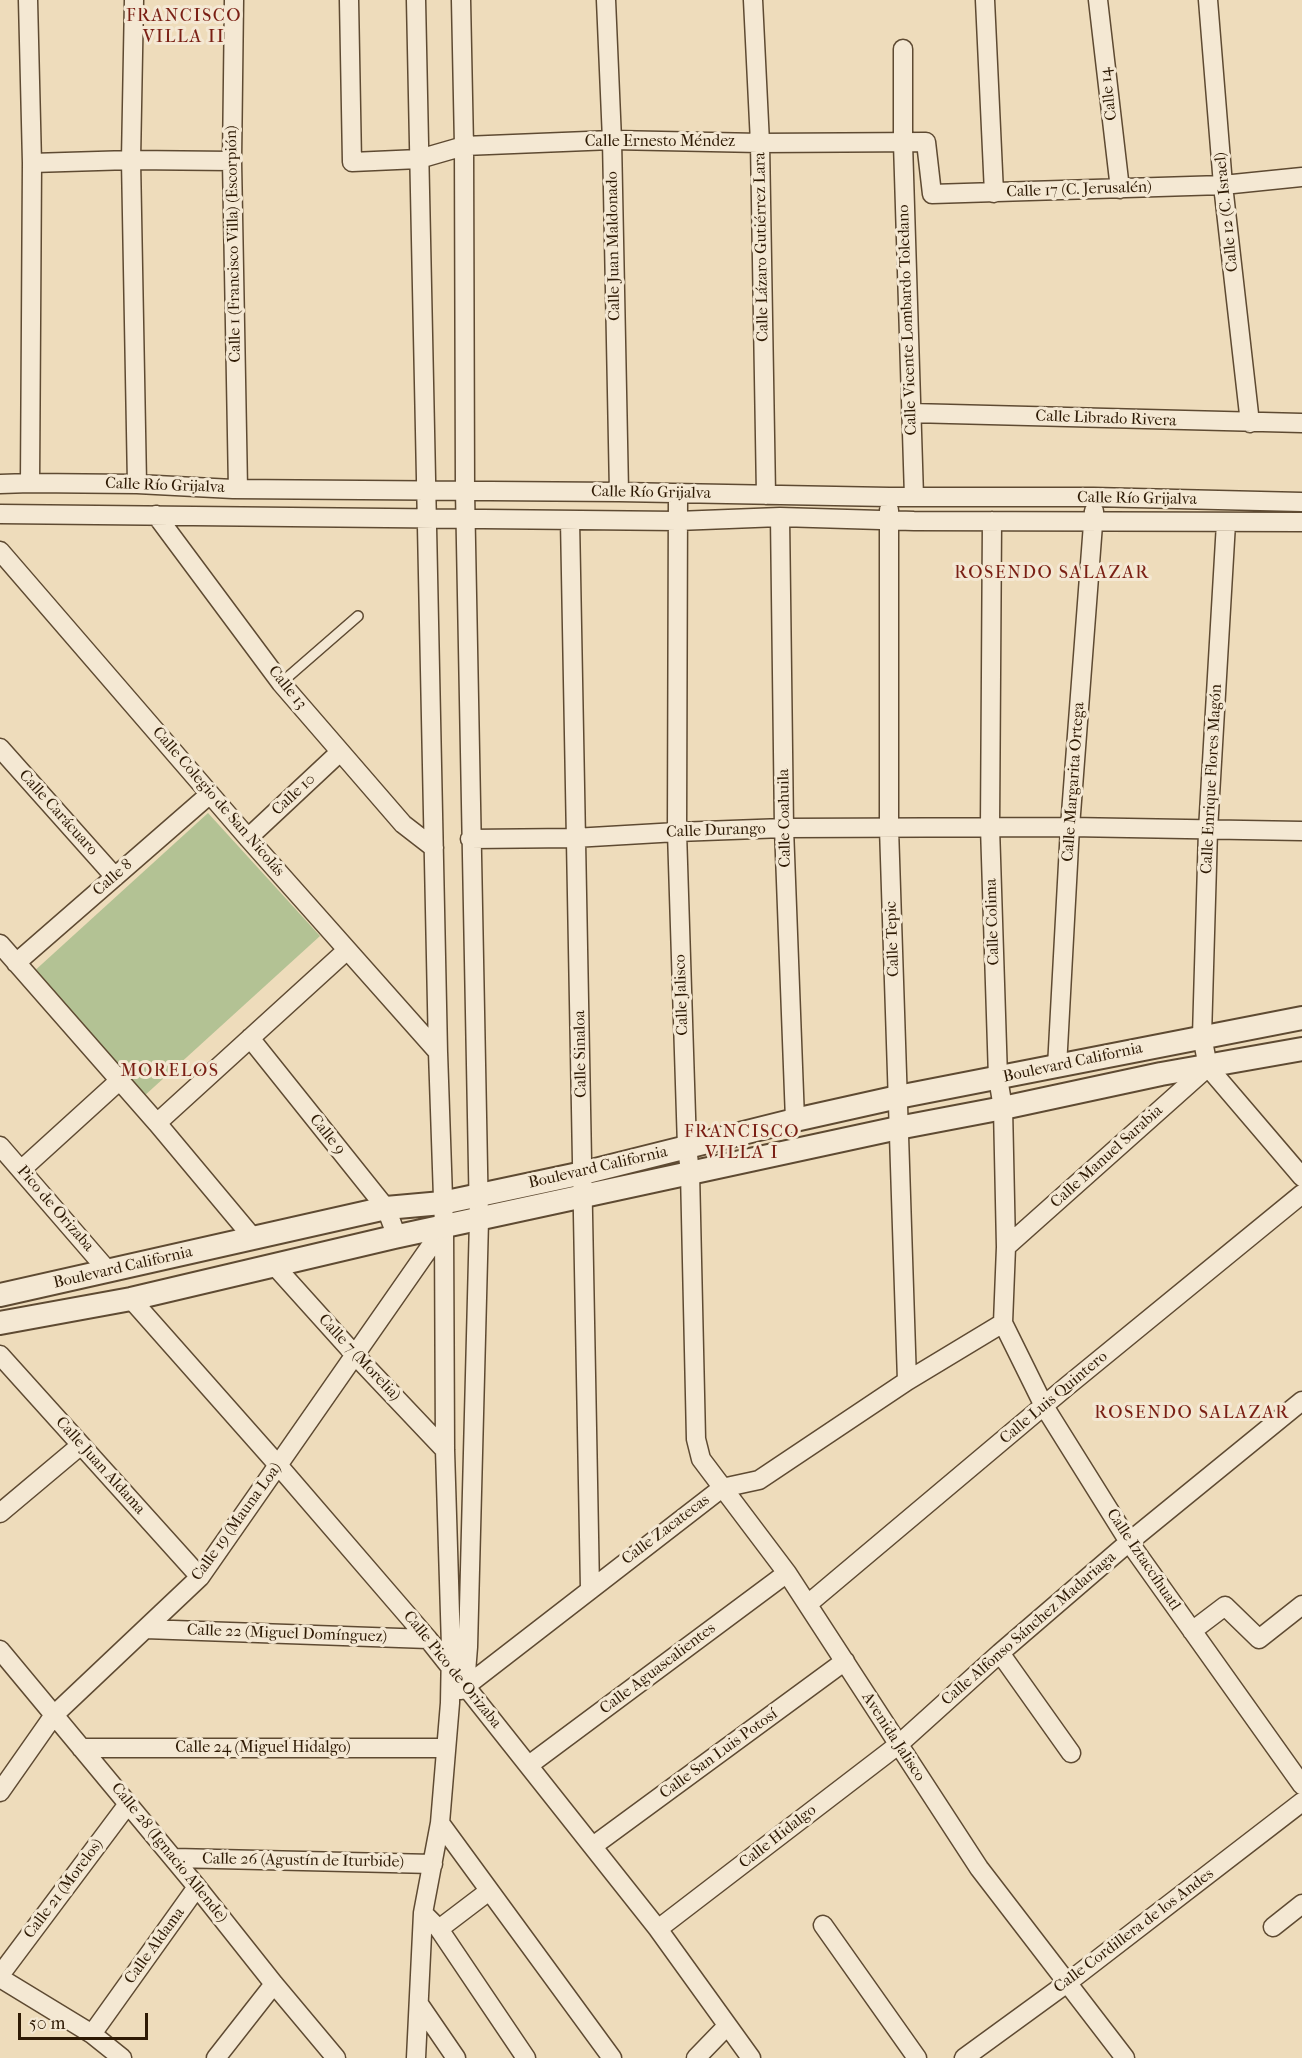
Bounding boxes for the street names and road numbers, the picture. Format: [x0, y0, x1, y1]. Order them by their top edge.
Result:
street label: Calle 14 [1096, 66, 1122, 122]
street label: Calle 1 (Francisco Villa) (Escorpión) [222, 125, 246, 363]
street label: Calle Ernesto Méndez [585, 132, 735, 152]
street label: Calle 12 (C. Israel) [1211, 151, 1243, 273]
street label: Calle Lázaro Gutiérrez Lara [751, 152, 773, 342]
street label: Calle Juan Maldonado [603, 171, 625, 321]
street label: Calle 17 (C. Jerusalén) [1006, 178, 1152, 202]
street label: Calle Vicente Lombardo Toledano [894, 204, 922, 436]
street label: Calle Librado Rivera [1035, 407, 1177, 431]
street label: Calle Río Grijalva [105, 474, 225, 498]
street label: Calle Río Grijalva [591, 482, 711, 504]
street label: Calle Río Grijalva [1077, 488, 1197, 510]
street label: Calle 13 [264, 662, 310, 714]
street label: Calle Enrique Flores Magón [1197, 684, 1227, 874]
street label: Calle Margarita Ortega [1059, 701, 1089, 863]
street label: Calle Colegio de San Nicolás [148, 723, 288, 881]
street label: Calle Carácuaro [14, 766, 102, 860]
street label: Calle Coahuila [775, 768, 795, 868]
street label: Calle 10 [268, 770, 320, 820]
street label: Calle Durango [666, 820, 766, 842]
street label: Calle 8 [89, 856, 137, 900]
street label: Calle Colima [982, 878, 1004, 966]
street label: Calle Tepic [882, 901, 904, 977]
street label: Calle Jalisco [671, 954, 693, 1036]
street label: Calle Sinaloa [571, 1010, 591, 1098]
street label: Boulevard California [1002, 1039, 1144, 1087]
street label: Calle Manuel Sarabia [1047, 1102, 1167, 1212]
street label: Calle 9 [305, 1111, 349, 1159]
street label: Boulevard California [527, 1143, 669, 1193]
street label: Pico de Orizaba [13, 1162, 97, 1256]
street label: Boulevard California [52, 1243, 194, 1293]
street label: Calle 7 (Morelia) [314, 1311, 404, 1405]
street label: Calle Luis Quintero [996, 1347, 1112, 1449]
street label: Calle Juan Aldama [51, 1413, 149, 1519]
street label: Calle 19 (Mauna Loa) [188, 1459, 286, 1585]
street label: Calle Zacatecas [618, 1491, 714, 1569]
street label: Calle Iztaccíhuatl [1102, 1505, 1184, 1615]
street label: Calle Alfonso Sánchez Madariaga [938, 1548, 1120, 1710]
street label: Calle Pico de Orizaba [399, 1607, 505, 1733]
street label: Calle Aguascalientes [596, 1619, 720, 1719]
street label: Calle 22 (Miguel Domínguez) [187, 1621, 387, 1647]
street label: Avenida Jalisco [857, 1689, 929, 1785]
street label: Calle San Luis Potosí [656, 1705, 782, 1803]
street label: Calle 24 (Miguel Hidalgo) [175, 1738, 351, 1758]
street label: Calle 28 (Ignacio Allende) [107, 1779, 231, 1927]
street label: Calle Hidalgo [736, 1801, 820, 1873]
street label: Calle 21 (Morelos) [20, 1835, 108, 1943]
street label: Calle 26 (Agustín de Iturbide) [202, 1850, 404, 1872]
street label: Calle Cordillera de los Andes [1050, 1865, 1218, 1997]
street label: Calle Aldama [121, 1904, 189, 1988]

